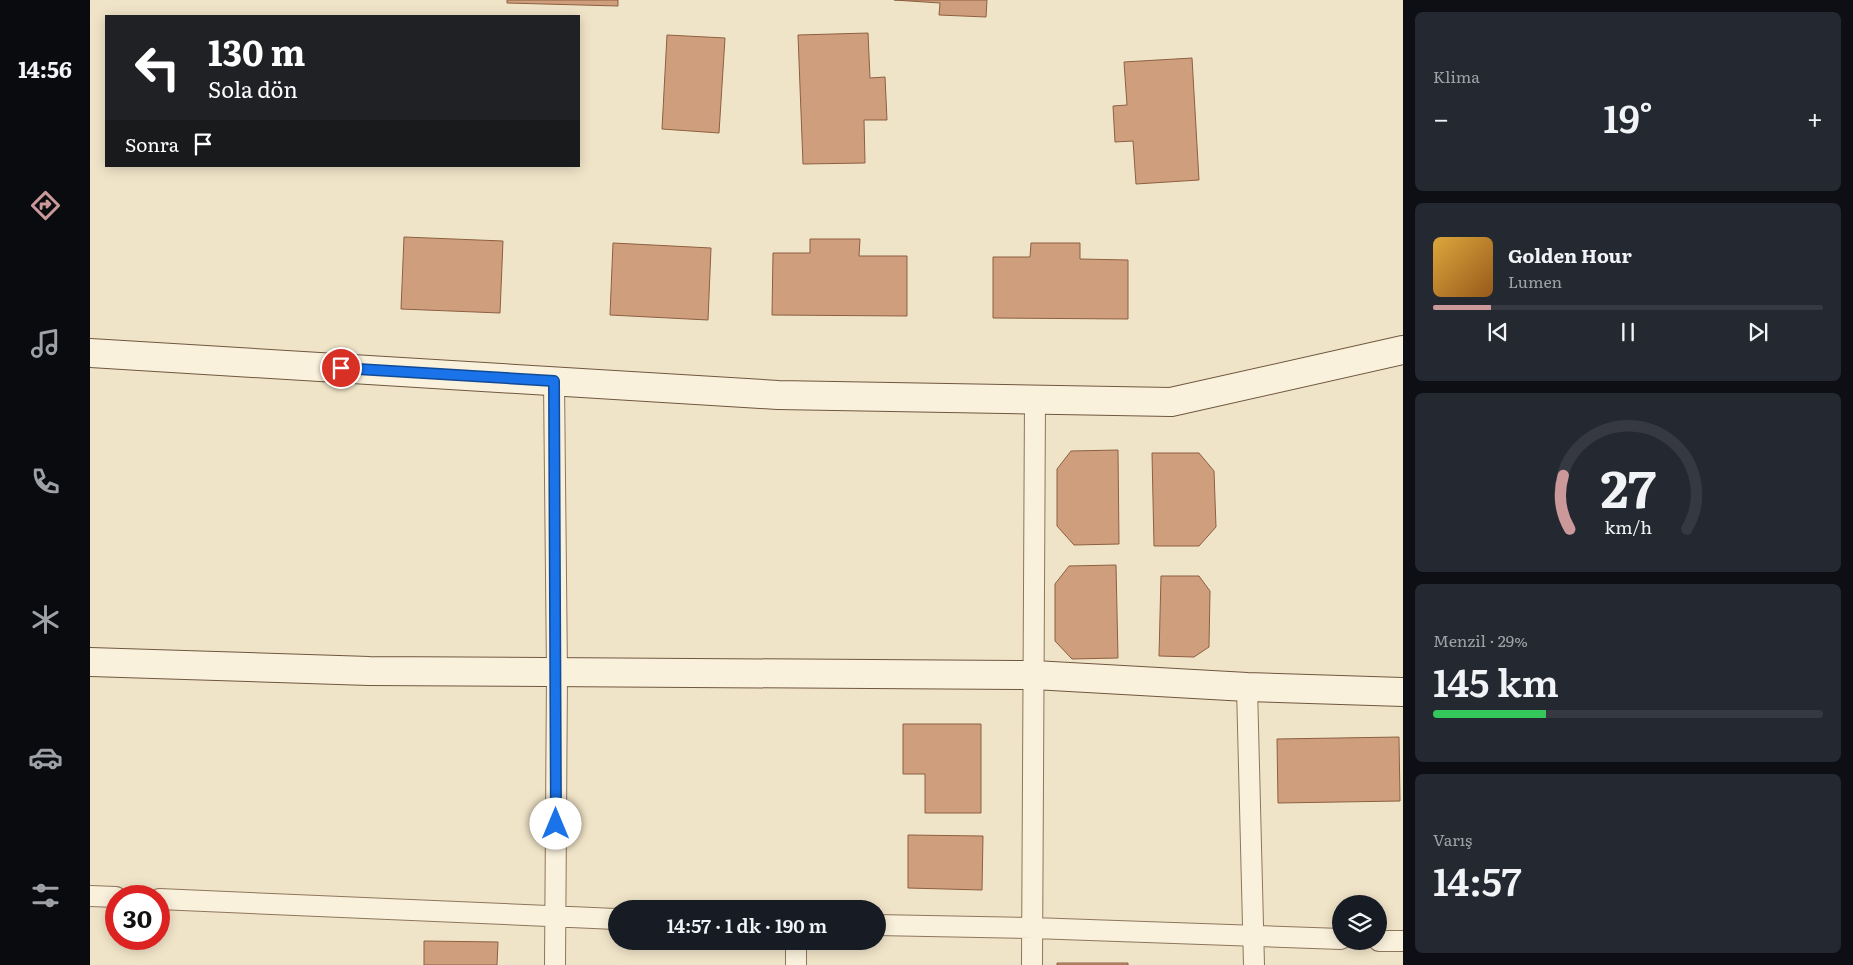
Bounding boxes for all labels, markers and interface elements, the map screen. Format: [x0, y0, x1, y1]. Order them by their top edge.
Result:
text: 130 m [208, 25, 305, 77]
icon: left [125, 35, 190, 100]
text: 14:56 [18, 52, 72, 85]
text: Klima [1433, 64, 1480, 88]
text: Sola dön [208, 72, 298, 105]
text: 19° [1603, 88, 1653, 145]
text: − [1433, 96, 1449, 138]
text: + [1807, 96, 1823, 138]
text: Sonra [125, 130, 179, 158]
icon: arrive [189, 130, 217, 158]
icon: directions [28, 188, 63, 223]
text: Golden Hour [1508, 241, 1632, 269]
text: Lumen [1508, 269, 1562, 293]
icon: previous [1484, 318, 1512, 346]
icon: pause [1614, 318, 1642, 346]
icon: next [1744, 318, 1772, 346]
icon: music [28, 326, 63, 361]
pin [320, 347, 362, 389]
icon: arrive [327, 354, 355, 382]
text: 27 [1600, 447, 1656, 524]
icon: phone [28, 464, 63, 499]
text: km/h [1604, 513, 1652, 540]
icon: climate [28, 602, 63, 637]
text: Menzil · 29% [1433, 628, 1528, 652]
text: 145 km [1433, 652, 1559, 709]
icon: car [28, 740, 63, 775]
position arrow [529, 797, 581, 849]
text: Varış [1433, 827, 1472, 851]
text: 14:57 [1433, 851, 1522, 908]
icon: filters [28, 878, 63, 913]
speed limit sign: 30 [105, 885, 170, 950]
map controls [1332, 895, 1387, 950]
button: layers [1332, 895, 1387, 950]
text: 14:57 · 1 dk · 190 m [667, 911, 827, 939]

